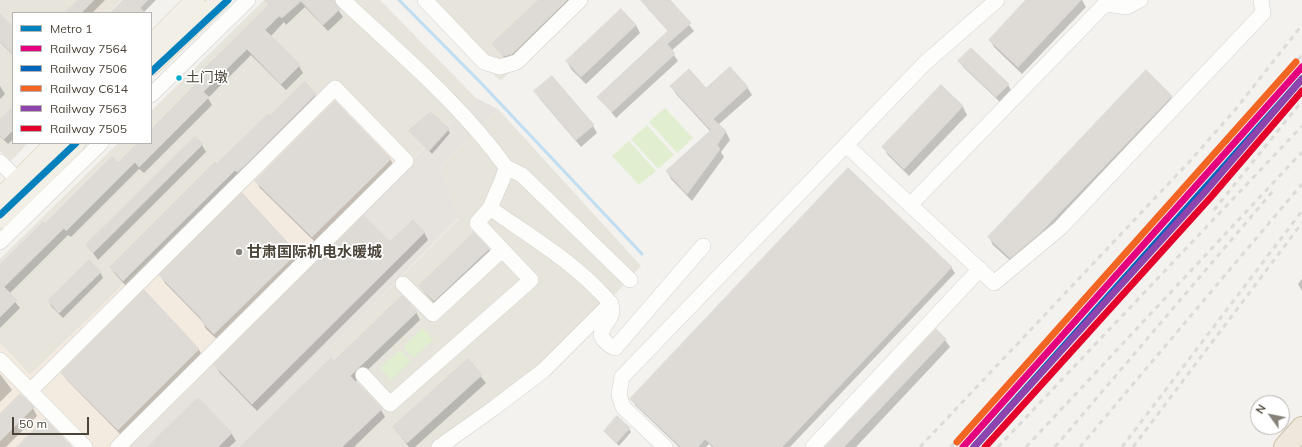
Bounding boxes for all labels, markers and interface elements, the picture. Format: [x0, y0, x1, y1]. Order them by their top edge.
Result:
legend [12, 12, 152, 144]
text: Metro 1 [50, 21, 92, 36]
text: Railway 7564 [50, 41, 127, 56]
text: Railway 7506 [50, 61, 127, 76]
place label: 土门墩 [186, 70, 228, 86]
marker: 土门墩 [174, 73, 184, 83]
text: Railway C614 [50, 81, 128, 96]
text: Railway 7563 [50, 101, 127, 116]
text: Railway 7505 [50, 121, 127, 136]
place label: 甘肃国际机电水暖城 [247, 243, 382, 261]
marker: 甘肃国际机电水暖城 [234, 247, 244, 257]
north arrow [1250, 395, 1290, 435]
text: N [1253, 402, 1269, 416]
scale bar [14, 409, 91, 435]
text: 50 m [19, 416, 47, 431]

